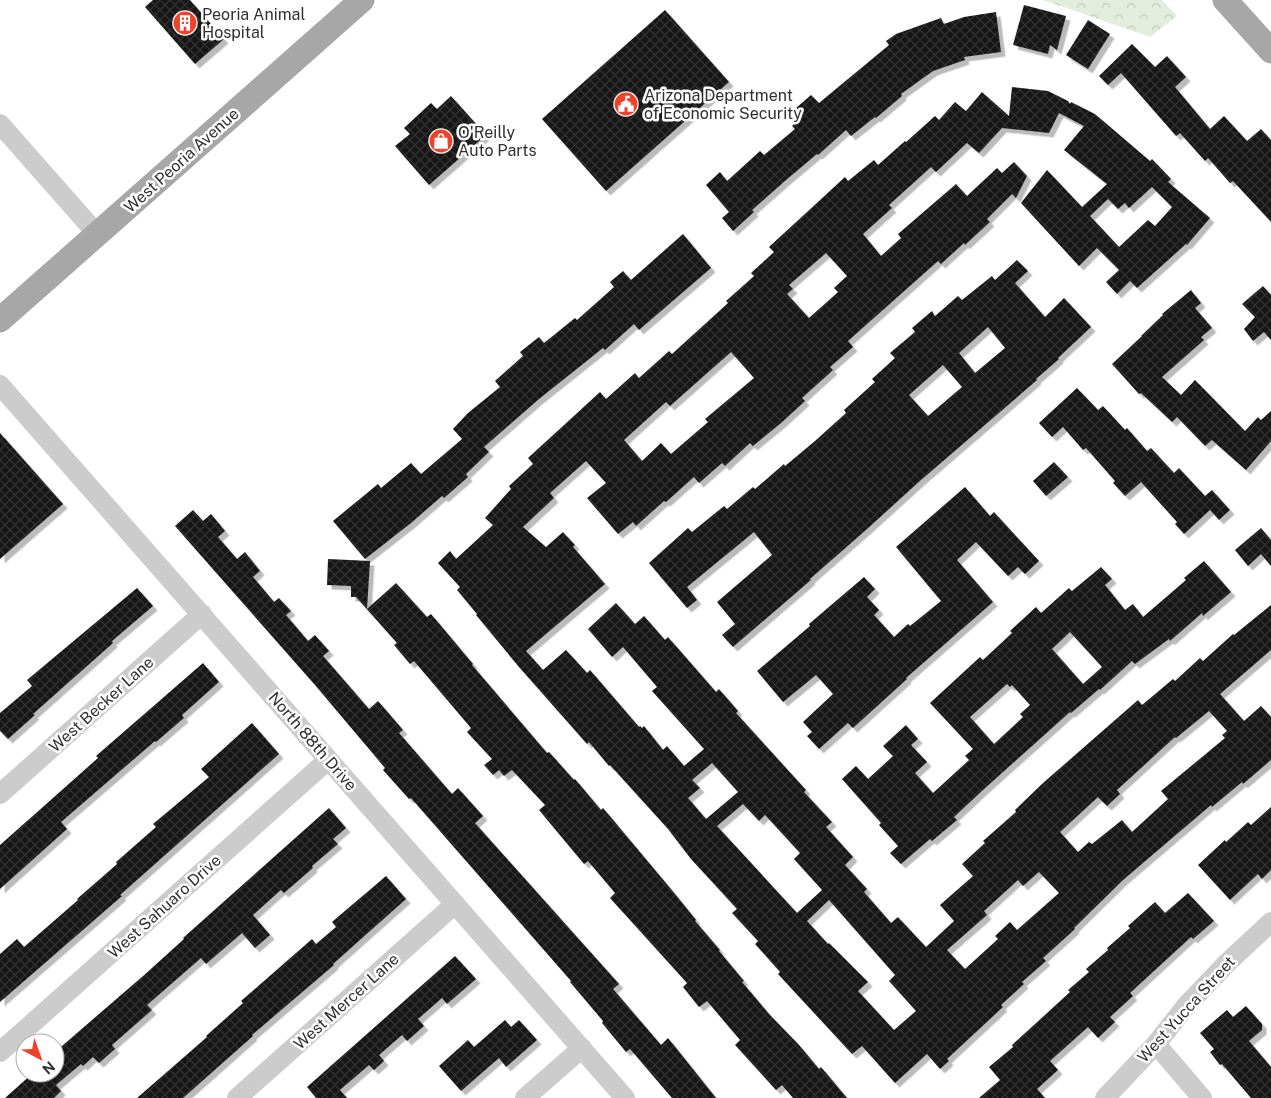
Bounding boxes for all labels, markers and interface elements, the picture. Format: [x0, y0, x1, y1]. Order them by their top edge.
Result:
place label: Peoria Animal Hospital [202, 5, 305, 42]
building icon: Peoria Animal Hospital [172, 10, 198, 36]
place label: Arizona Department of Economic Security [644, 86, 802, 123]
public building icon: Arizona Department of Economic Security [613, 91, 639, 117]
street label: West Peoria Avenue [120, 104, 243, 217]
place label: O'Reilly Auto Parts [458, 123, 537, 160]
shop icon: O'Reilly Auto Parts [428, 128, 454, 154]
street label: West Becker Lane [45, 652, 157, 756]
street label: North 88th Drive [265, 688, 361, 795]
street label: West Sahuaro Drive [104, 851, 225, 962]
street label: West Mercer Lane [290, 949, 403, 1054]
street label: West Yucca Street [1134, 952, 1239, 1066]
north arrow [15, 1033, 65, 1083]
text: N [39, 1058, 58, 1077]

